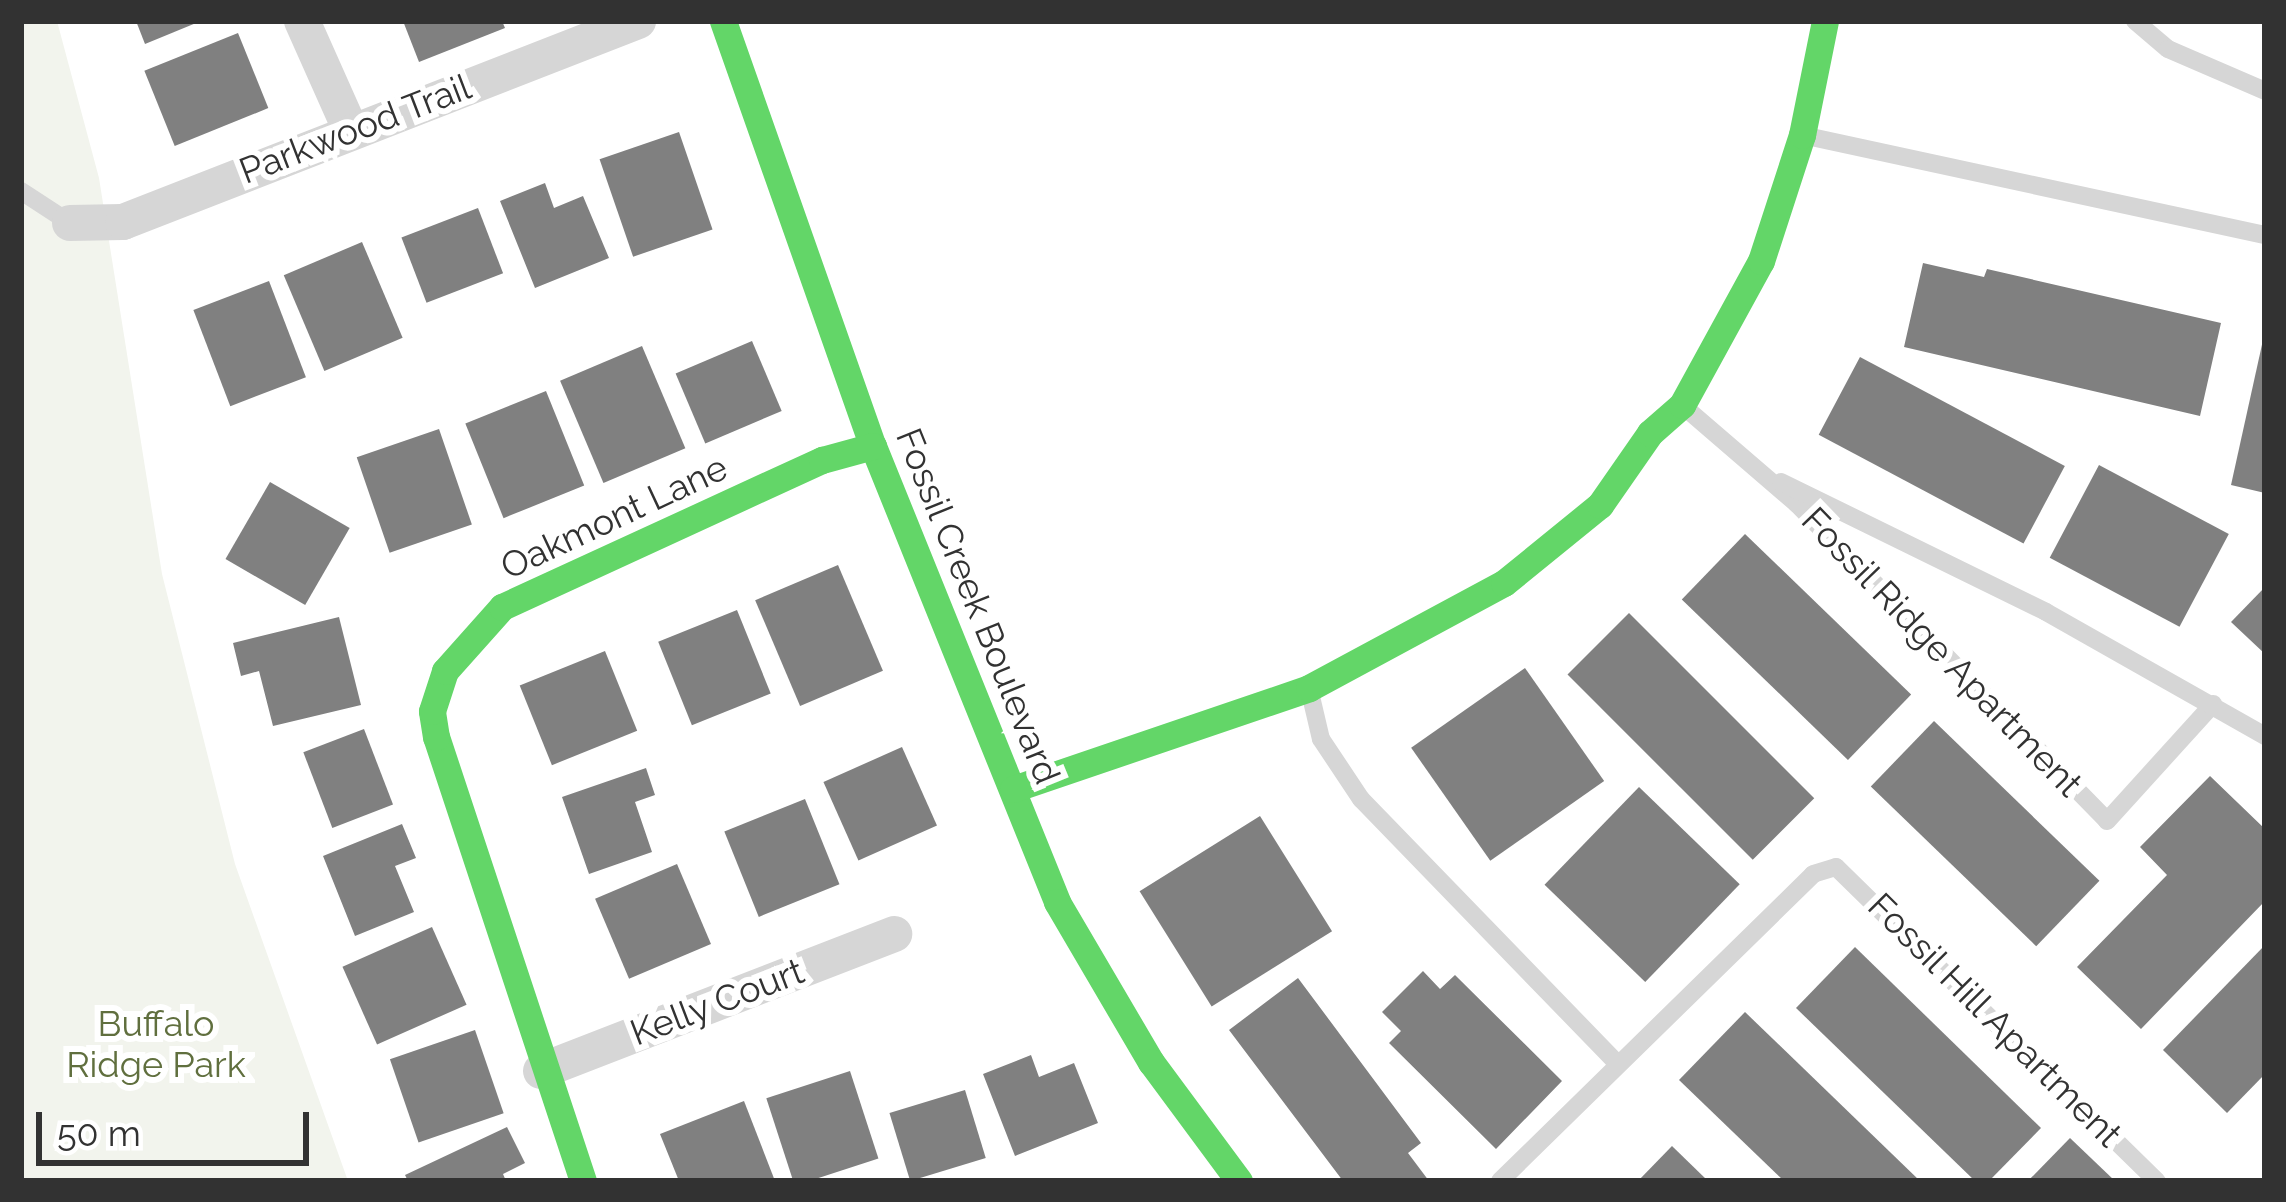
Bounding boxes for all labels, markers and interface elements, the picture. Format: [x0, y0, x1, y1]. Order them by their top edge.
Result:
street label: Parkwood Trail [233, 65, 477, 193]
street label: Fossil Creek Boulevard [887, 422, 1069, 790]
street label: Oakmont Lane [494, 446, 734, 588]
street label: Fossil Ridge Apartment [1792, 498, 2092, 806]
street label: Fossil Hill Apartment [1858, 883, 2132, 1157]
street label: Kelly Court [624, 949, 810, 1055]
park label: Buffalo Ridge Park [66, 1001, 246, 1086]
scale bar [42, 1088, 315, 1162]
text: 50 m [57, 1112, 141, 1154]

